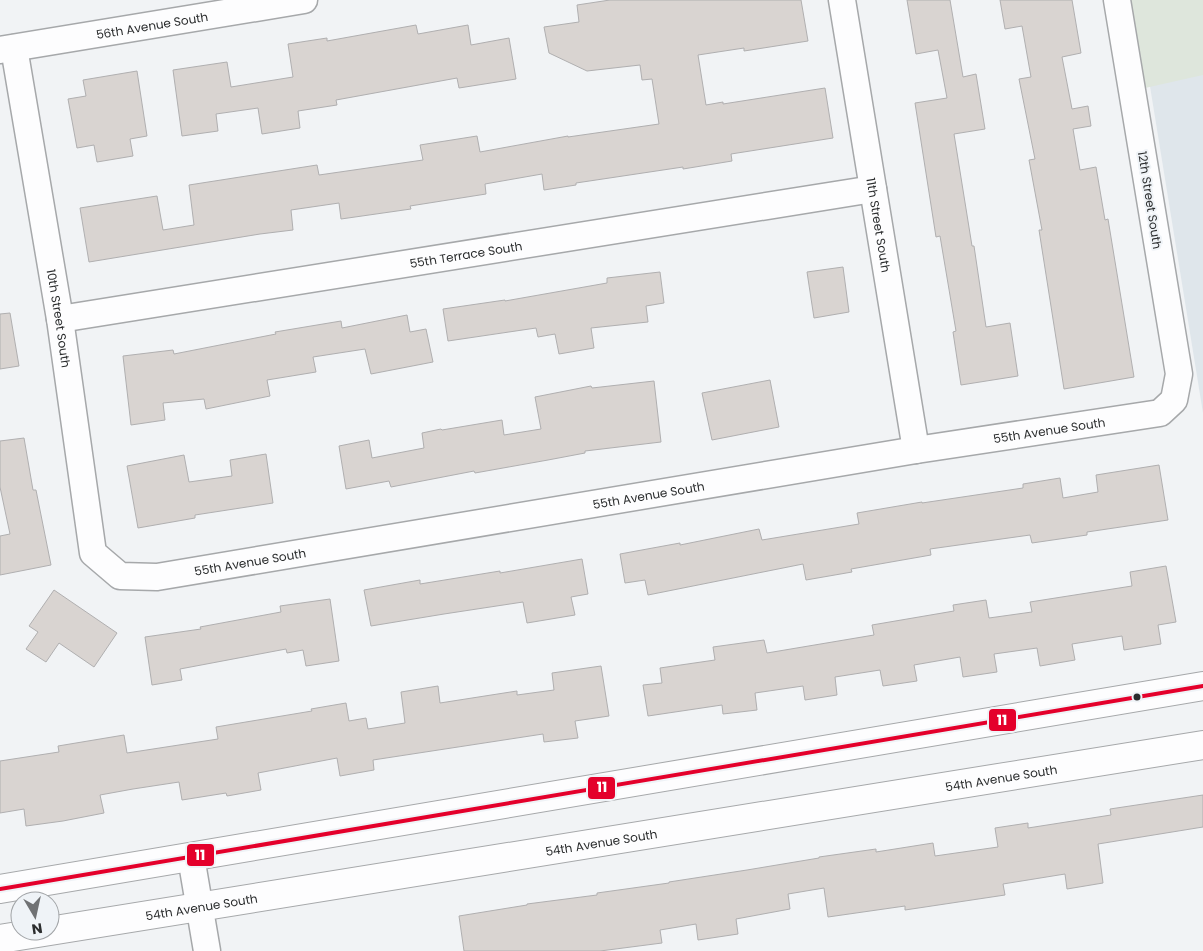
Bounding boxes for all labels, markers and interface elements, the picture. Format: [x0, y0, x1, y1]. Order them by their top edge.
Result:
street label: 56th Avenue South [95, 7, 209, 43]
street label: 12th Street South [1134, 150, 1166, 250]
street label: 11th Street South [863, 176, 895, 274]
street label: 55th Terrace South [408, 237, 523, 271]
street label: 10th Street South [43, 268, 75, 369]
street label: 55th Avenue South [992, 413, 1106, 447]
street label: 55th Avenue South [591, 477, 706, 512]
street label: 55th Avenue South [193, 544, 307, 579]
unlabelled marker [1132, 692, 1142, 702]
line badge: 11 [988, 708, 1017, 732]
text: 11 [997, 710, 1007, 730]
street label: 54th Avenue South [944, 760, 1058, 795]
line badge: 11 [587, 776, 616, 800]
text: 11 [597, 777, 607, 797]
street label: 54th Avenue South [544, 825, 658, 859]
line badge: 11 [186, 843, 215, 867]
text: 11 [195, 845, 205, 865]
street label: 54th Avenue South [144, 889, 259, 924]
north arrow [10, 891, 60, 941]
text: N [30, 918, 44, 940]

